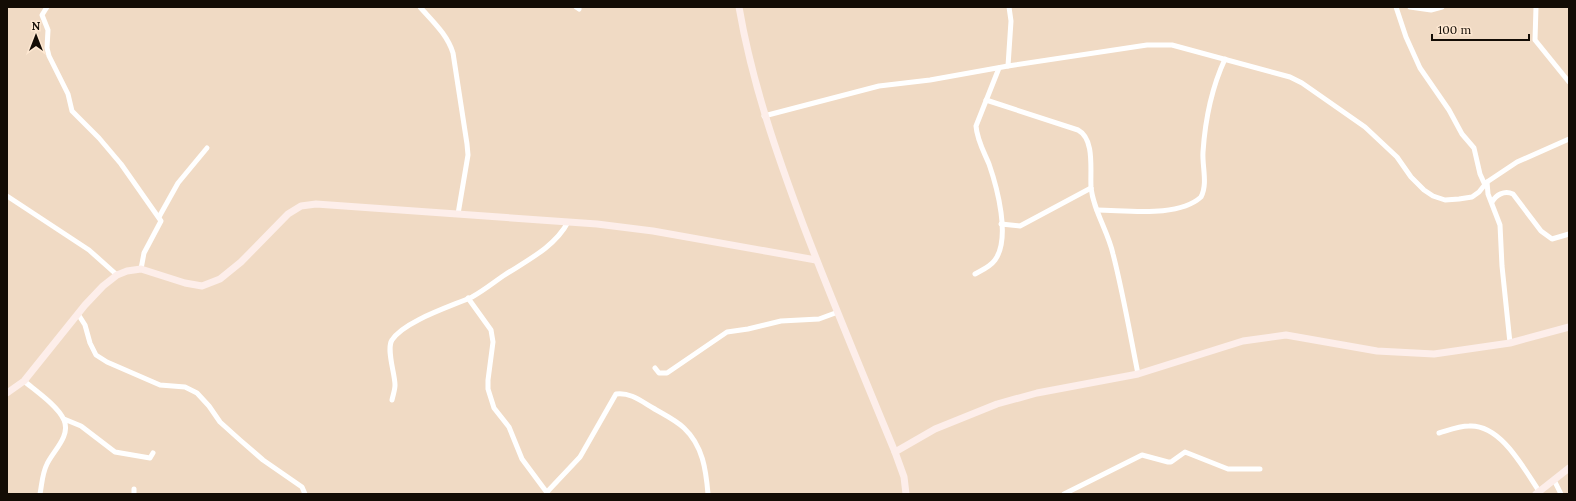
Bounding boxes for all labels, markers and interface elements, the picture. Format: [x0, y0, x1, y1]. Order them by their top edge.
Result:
north arrow [16, 16, 56, 56]
scale bar [1432, 16, 1529, 42]
text: N [32, 19, 41, 33]
text: 100 m [1438, 22, 1471, 37]

